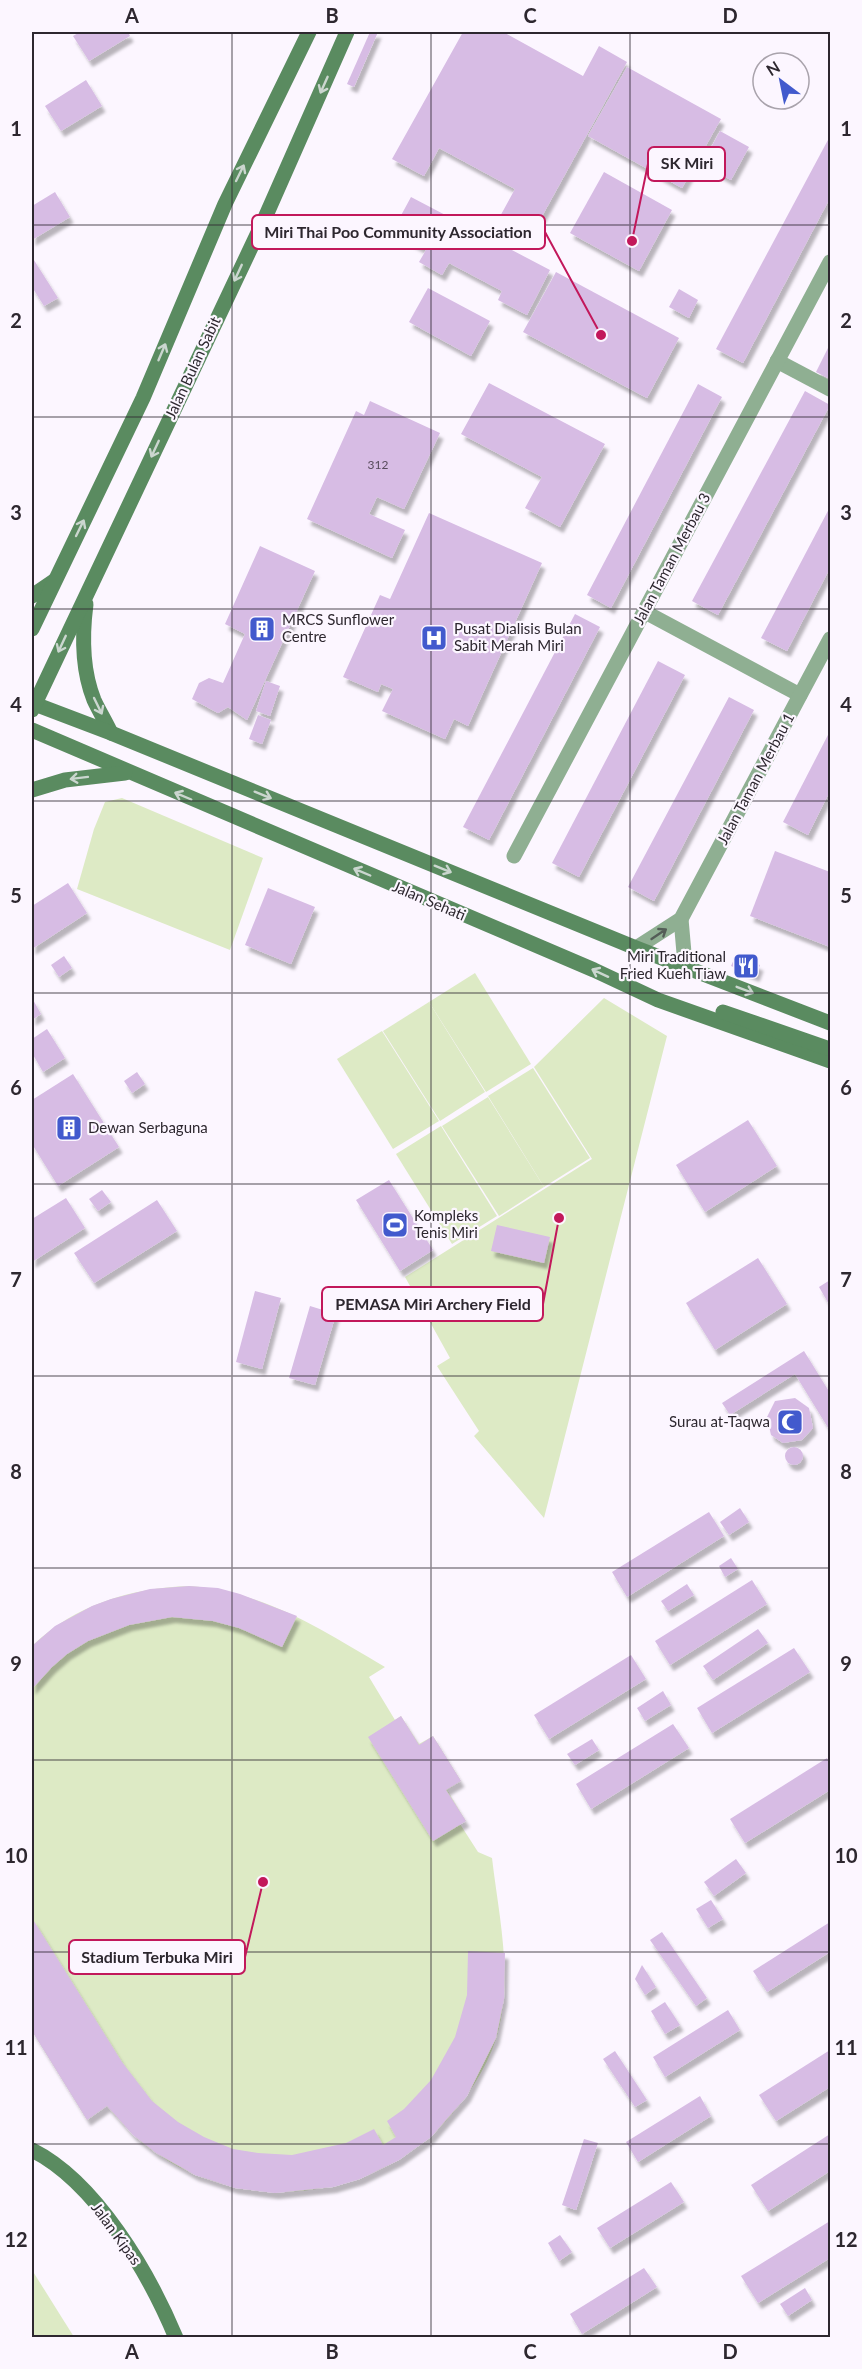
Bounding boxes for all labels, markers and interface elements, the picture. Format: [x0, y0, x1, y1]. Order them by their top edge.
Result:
text: A [124, 3, 139, 27]
text: B [325, 3, 339, 27]
text: C [523, 3, 537, 27]
text: D [722, 3, 738, 27]
north arrow [751, 51, 811, 111]
text: N [763, 57, 783, 79]
one-way arrow [317, 76, 328, 94]
text: 1 [10, 116, 22, 140]
text: 1 [840, 116, 852, 140]
callout: SK Miri [648, 147, 725, 181]
text: SK Miri [661, 153, 713, 172]
one-way arrow [235, 164, 247, 182]
callout: Miri Thai Poo Community Association [252, 215, 545, 249]
text: Miri Thai Poo Community Association [264, 222, 532, 241]
one-way arrow [232, 263, 244, 281]
text: 2 [10, 308, 22, 332]
text: 2 [840, 308, 852, 332]
street label: Jalan Bulan Sabit [161, 313, 224, 422]
one-way arrow [157, 343, 168, 361]
one-way arrow [148, 439, 160, 457]
house number: 312 [368, 457, 388, 472]
street label: Jalan Taman Merbau 3 [629, 490, 713, 628]
text: 3 [10, 500, 22, 524]
text: 3 [840, 500, 852, 524]
one-way arrow [75, 520, 86, 538]
place label: MRCS Sunflower Centre [282, 610, 395, 645]
building icon: MRCS Sunflower Centre [247, 614, 277, 644]
place label: Pusat Dialisis Bulan Sabit Merah Miri [454, 619, 582, 654]
hospital icon: Pusat Dialisis Bulan Sabit Merah Miri [419, 623, 449, 653]
one-way arrow [56, 634, 68, 652]
text: 4 [10, 692, 22, 716]
text: 4 [840, 692, 852, 716]
one-way arrow [92, 697, 104, 715]
street label: Jalan Taman Merbau 1 [713, 710, 797, 848]
one-way arrow [70, 773, 90, 784]
one-way arrow [174, 789, 192, 801]
one-way arrow [253, 790, 271, 801]
one-way arrow [433, 864, 452, 875]
one-way arrow [353, 866, 371, 878]
street label: Jalan Sehati [390, 877, 469, 924]
text: 5 [10, 883, 22, 907]
text: 5 [840, 883, 852, 907]
one-way arrow [650, 928, 666, 940]
place label: Miri Traditional Fried Kueh Tiaw [620, 947, 726, 982]
restaurant icon: Miri Traditional Fried Kueh Tiaw [731, 951, 761, 981]
one-way arrow [591, 966, 609, 978]
one-way arrow [735, 985, 754, 996]
text: 6 [10, 1075, 22, 1099]
text: 6 [840, 1075, 852, 1099]
building icon: Dewan Serbaguna [54, 1113, 84, 1143]
place label: Dewan Serbaguna [88, 1118, 208, 1136]
place label: Kompleks Tenis Miri [414, 1206, 478, 1241]
sports icon: Kompleks Tenis Miri [380, 1210, 410, 1240]
text: 7 [10, 1267, 22, 1291]
text: 7 [840, 1267, 852, 1291]
callout: PEMASA Miri Archery Field [322, 1287, 543, 1321]
text: PEMASA Miri Archery Field [335, 1294, 531, 1313]
mosque icon: Surau at-Taqwa [775, 1407, 805, 1437]
place label: Surau at-Taqwa [669, 1412, 770, 1430]
text: 8 [10, 1459, 22, 1483]
text: 8 [840, 1459, 852, 1483]
text: 9 [10, 1651, 22, 1675]
text: 9 [840, 1651, 852, 1675]
text: 10 [4, 1843, 28, 1867]
text: 10 [834, 1843, 858, 1867]
callout: Stadium Terbuka Miri [69, 1940, 245, 1974]
text: Stadium Terbuka Miri [81, 1947, 233, 1966]
text: 11 [4, 2035, 28, 2059]
text: 11 [834, 2035, 858, 2059]
street label: Jalan Kipas [88, 2199, 145, 2268]
text: 12 [4, 2227, 28, 2251]
text: 12 [834, 2227, 858, 2251]
text: A [124, 2339, 139, 2363]
text: B [325, 2339, 339, 2363]
text: C [523, 2339, 537, 2363]
text: D [722, 2339, 738, 2363]

